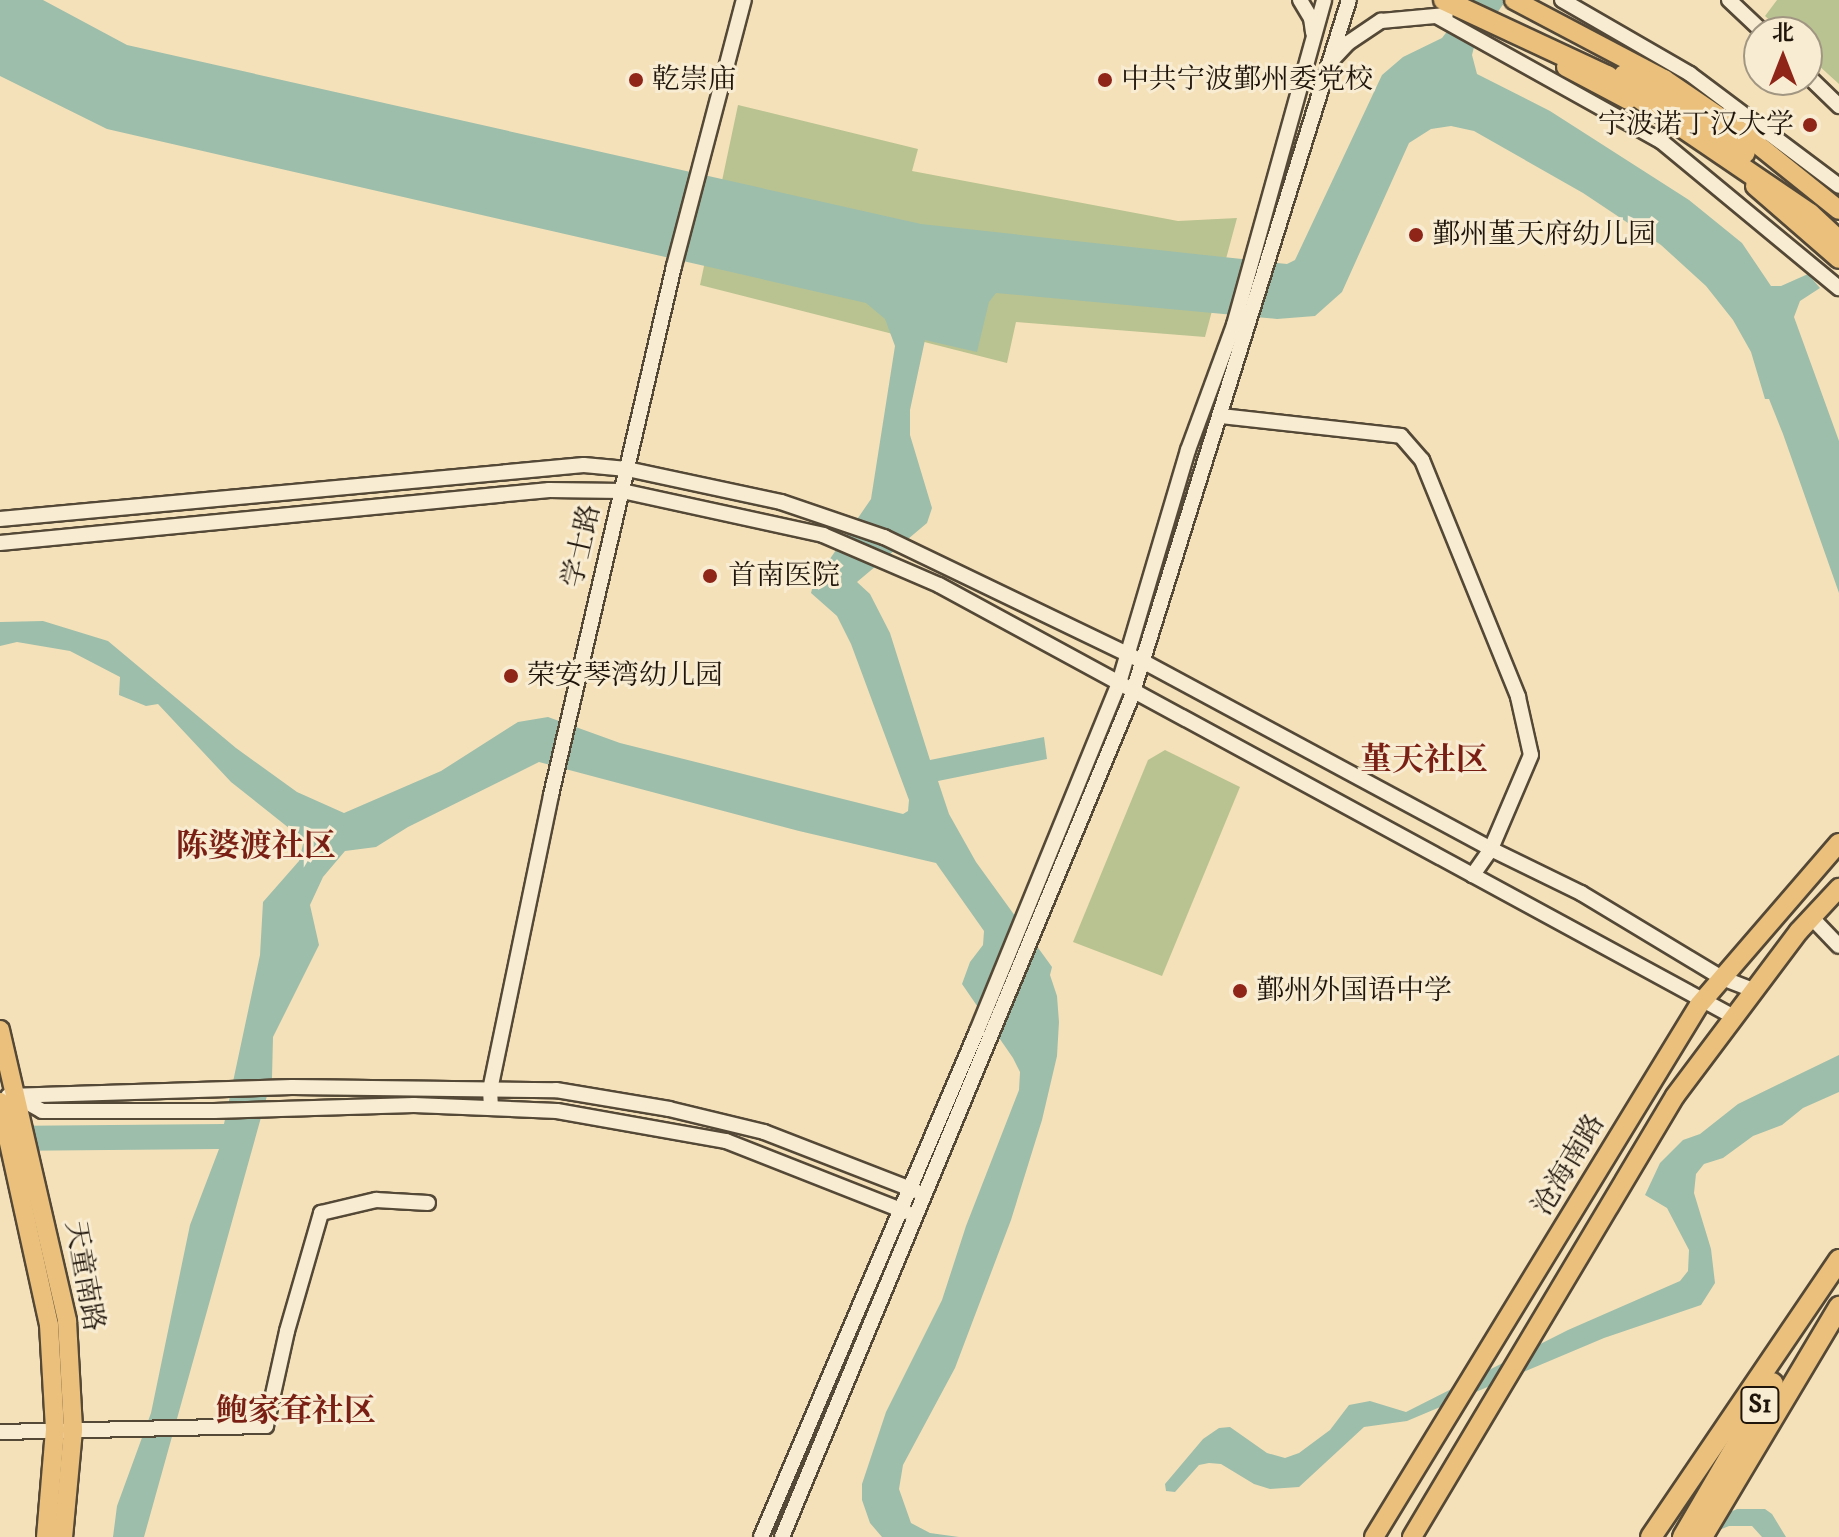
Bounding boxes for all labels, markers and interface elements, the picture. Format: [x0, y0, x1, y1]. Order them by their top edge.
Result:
north arrow [1743, 16, 1823, 96]
text: 北 [1772, 20, 1794, 47]
place label: 乾崇庙 [652, 63, 736, 97]
place label: 中共宁波鄞州委党校 [1121, 63, 1373, 97]
marker: 乾崇庙 [627, 71, 645, 89]
marker: 中共宁波鄞州委党校 [1096, 71, 1114, 89]
place label: 宁波诺丁汉大学 [1598, 108, 1794, 142]
marker: 宁波诺丁汉大学 [1801, 116, 1819, 134]
place label: 鄞州堇天府幼儿园 [1432, 218, 1656, 252]
marker: 鄞州堇天府幼儿园 [1407, 226, 1425, 244]
street label: 学士路 [556, 501, 608, 591]
place label: 首南医院 [728, 559, 840, 593]
marker: 首南医院 [699, 565, 721, 587]
place label: 荣安琴湾幼儿园 [527, 659, 723, 693]
marker: 荣安琴湾幼儿园 [502, 667, 520, 685]
district label: 堇天社区 [1360, 742, 1488, 780]
district label: 陈婆渡社区 [176, 828, 336, 866]
place label: 鄞州外国语中学 [1256, 974, 1452, 1008]
marker: 鄞州外国语中学 [1231, 982, 1249, 1000]
street label: 沧海南路 [1526, 1108, 1612, 1222]
street label: 天童南路 [58, 1218, 110, 1334]
road number: S1 [1740, 1383, 1780, 1427]
district label: 鲍家耷社区 [216, 1393, 376, 1431]

